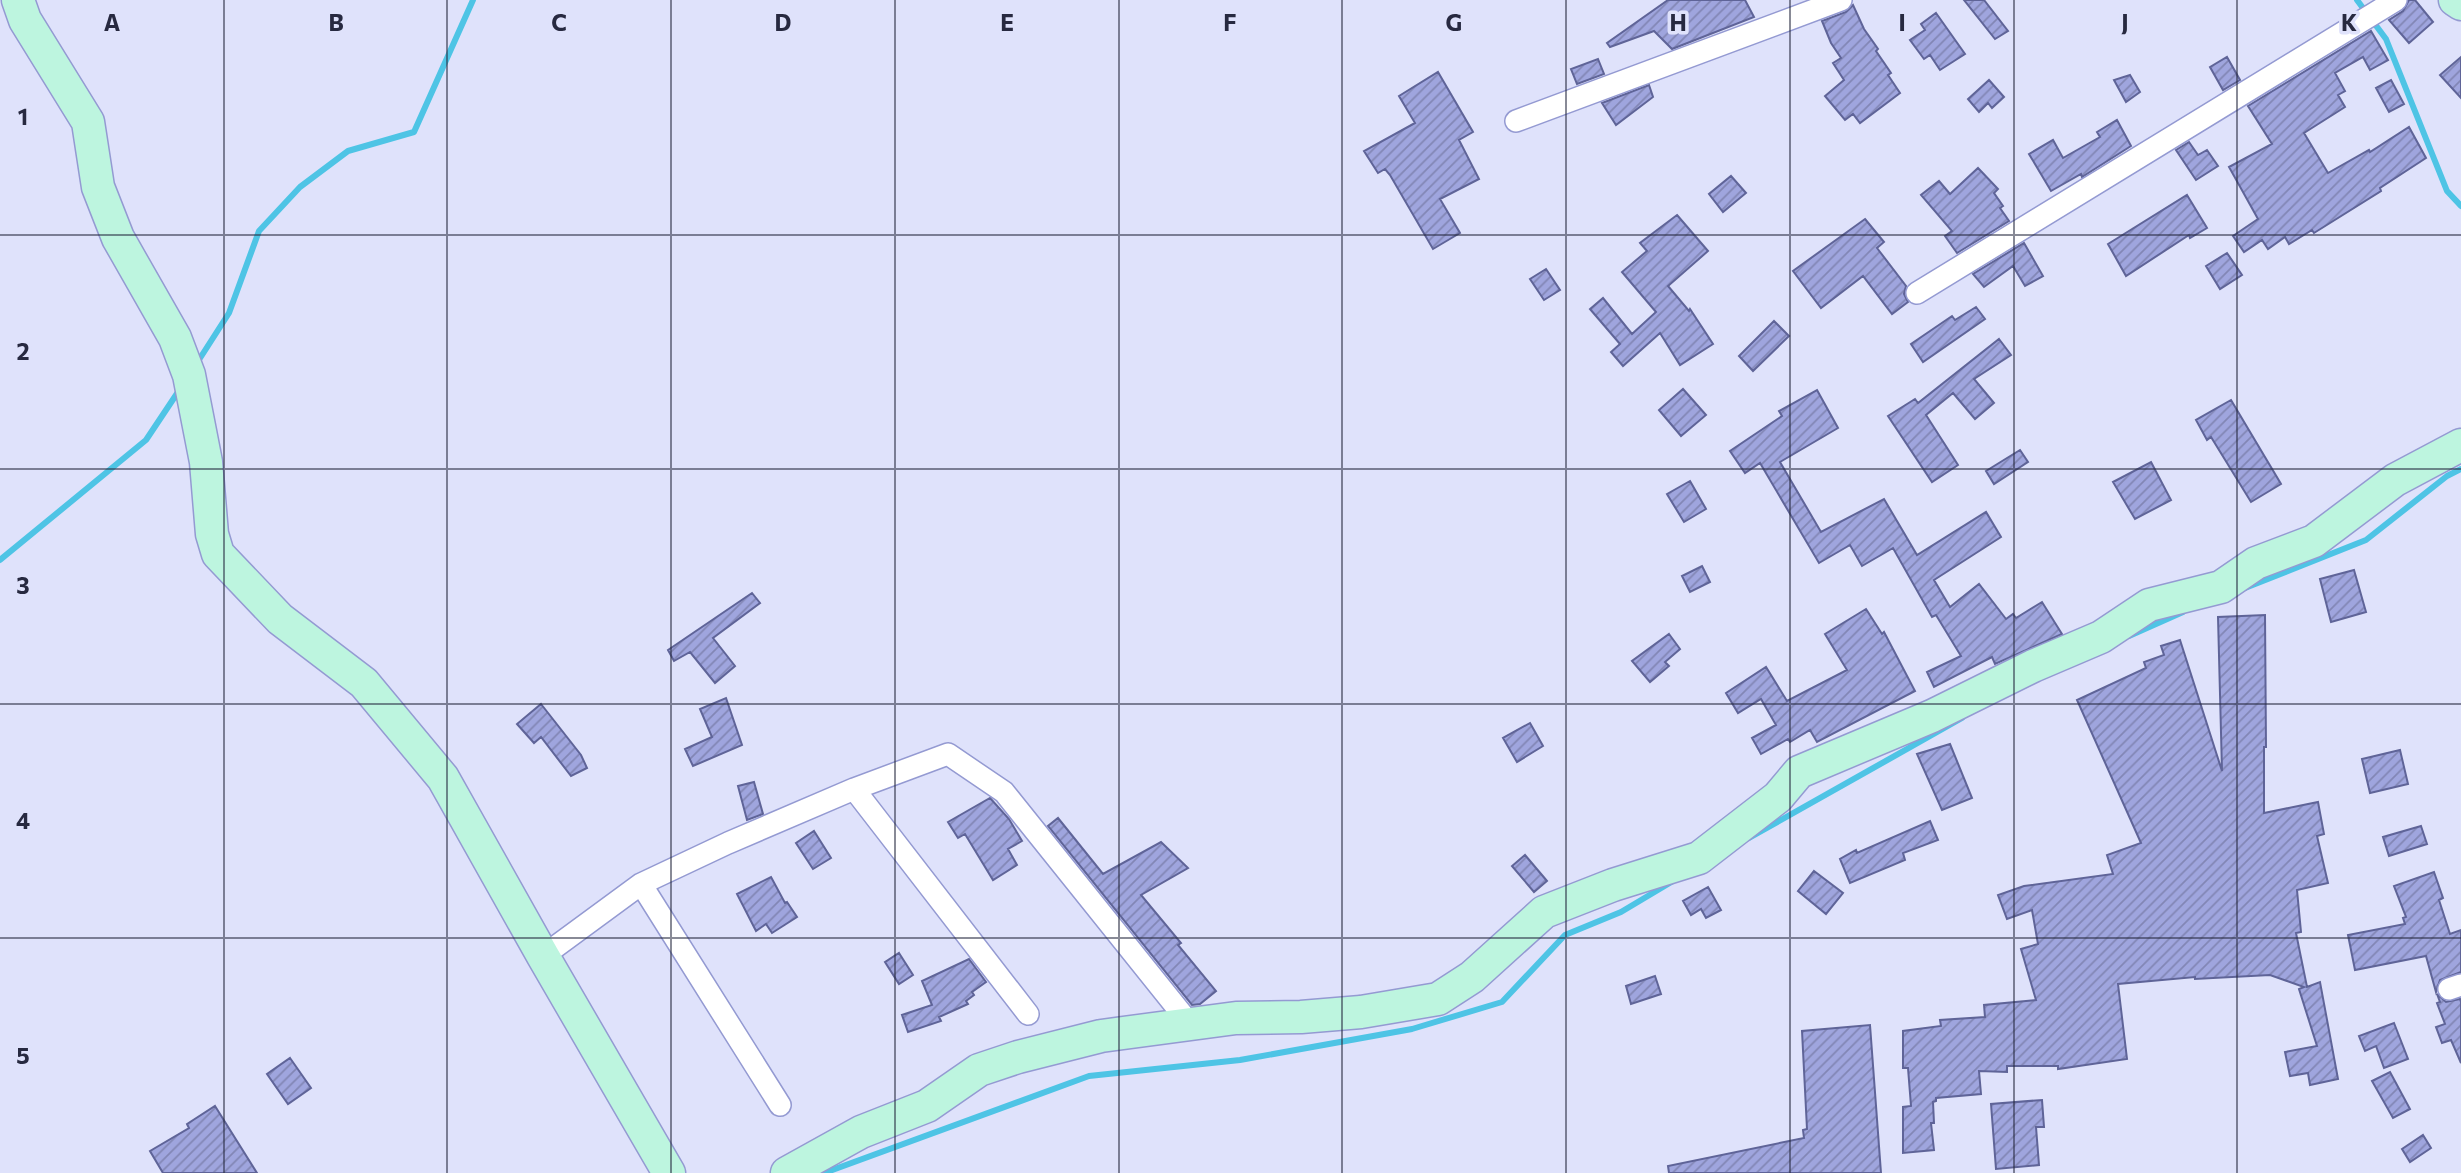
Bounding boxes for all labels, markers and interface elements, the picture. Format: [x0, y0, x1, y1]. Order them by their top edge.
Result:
text: A [104, 8, 121, 36]
text: B [328, 8, 344, 36]
text: C [551, 8, 567, 36]
text: D [775, 8, 792, 36]
text: E [1000, 8, 1014, 36]
text: F [1223, 8, 1237, 36]
text: G [1446, 8, 1462, 36]
text: H [1669, 8, 1687, 36]
text: I [1898, 8, 1906, 36]
text: J [2121, 8, 2129, 36]
text: K [2341, 8, 2357, 36]
text: 1 [18, 102, 28, 130]
text: 2 [16, 337, 30, 365]
text: 3 [16, 571, 30, 599]
text: 4 [16, 806, 30, 834]
text: 5 [16, 1041, 30, 1069]

